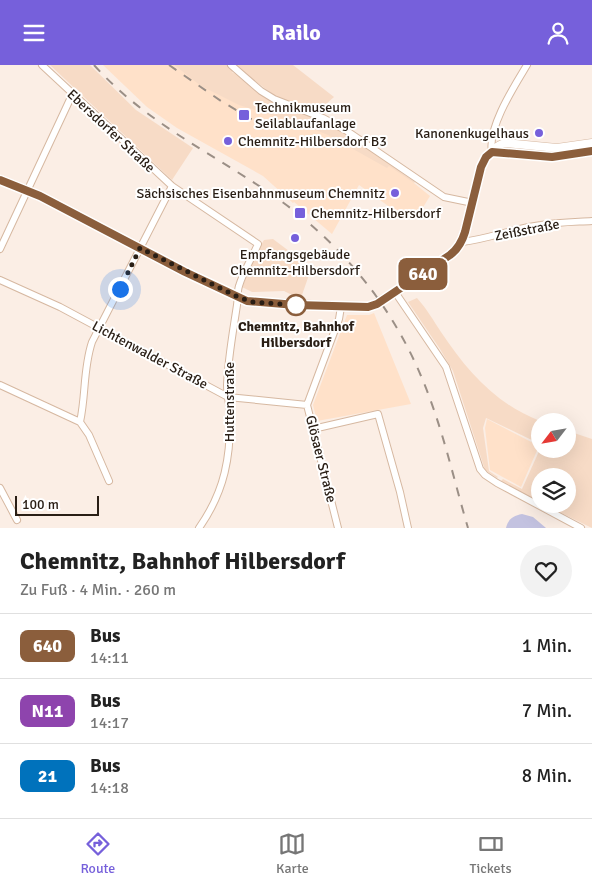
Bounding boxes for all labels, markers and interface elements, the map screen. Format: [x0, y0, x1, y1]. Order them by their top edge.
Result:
icon: menu [20, 19, 48, 47]
text: Railo [271, 19, 321, 46]
icon: person [544, 19, 572, 47]
street label: Ebersdorfer Straße [63, 86, 159, 176]
place label: Technikmuseum Seilablaufanlage [255, 99, 356, 132]
marker: Technikmuseum Seilablaufanlage [237, 108, 251, 122]
place label: Kanonenkugelhaus [415, 125, 529, 142]
marker: Kanonenkugelhaus [533, 127, 545, 139]
place label: Chemnitz-Hilbersdorf B3 [238, 133, 387, 150]
marker: Chemnitz-Hilbersdorf B3 [222, 135, 234, 147]
place label: Sächsisches Eisenbahnmuseum Chemnitz [136, 185, 385, 202]
marker: Sächsisches Eisenbahnmuseum Chemnitz [389, 187, 401, 199]
place label: Chemnitz-Hilbersdorf [311, 205, 442, 222]
marker: Chemnitz-Hilbersdorf [293, 206, 307, 220]
street label: Zeißstraße [493, 215, 561, 245]
marker: Empfangsgebäude Chemnitz-Hilbersdorf [289, 232, 301, 244]
place label: Empfangsgebäude Chemnitz-Hilbersdorf [230, 246, 361, 279]
line badge: 640 [394, 258, 452, 290]
text: 640 [408, 263, 438, 285]
your location [108, 277, 133, 302]
marker: Chemnitz, Bahnhof Hilbersdorf [285, 294, 307, 316]
street label: Lichtenwalder Straße [89, 317, 211, 393]
place label: Chemnitz, Bahnhof Hilbersdorf [238, 318, 355, 351]
street label: Huttenstraße [221, 362, 238, 442]
north arrow [531, 413, 576, 457]
map controls [531, 413, 576, 513]
street label: Glösaer Straße [302, 414, 340, 504]
button: layers [531, 468, 576, 513]
scale bar [15, 493, 99, 516]
text: 100 m [22, 496, 59, 513]
button: heart [520, 545, 572, 597]
text: Chemnitz, Bahnhof Hilbersdorf [20, 546, 345, 576]
text: Zu Fuß · 4 Min. · 260 m [20, 580, 176, 600]
text: Bus [90, 624, 121, 648]
text: 1 Min. [522, 634, 572, 658]
text: 640 [33, 635, 62, 657]
text: 14:11 [90, 648, 129, 668]
text: Bus [90, 689, 121, 713]
text: 7 Min. [522, 699, 572, 723]
text: N11 [32, 700, 63, 722]
text: 14:17 [90, 713, 129, 733]
text: Bus [90, 754, 121, 778]
text: 8 Min. [522, 764, 572, 788]
text: 21 [38, 765, 57, 787]
text: 14:18 [90, 778, 129, 798]
tab: Route [80, 830, 115, 877]
tab: Karte [276, 830, 309, 877]
tab: Tickets [470, 830, 512, 877]

